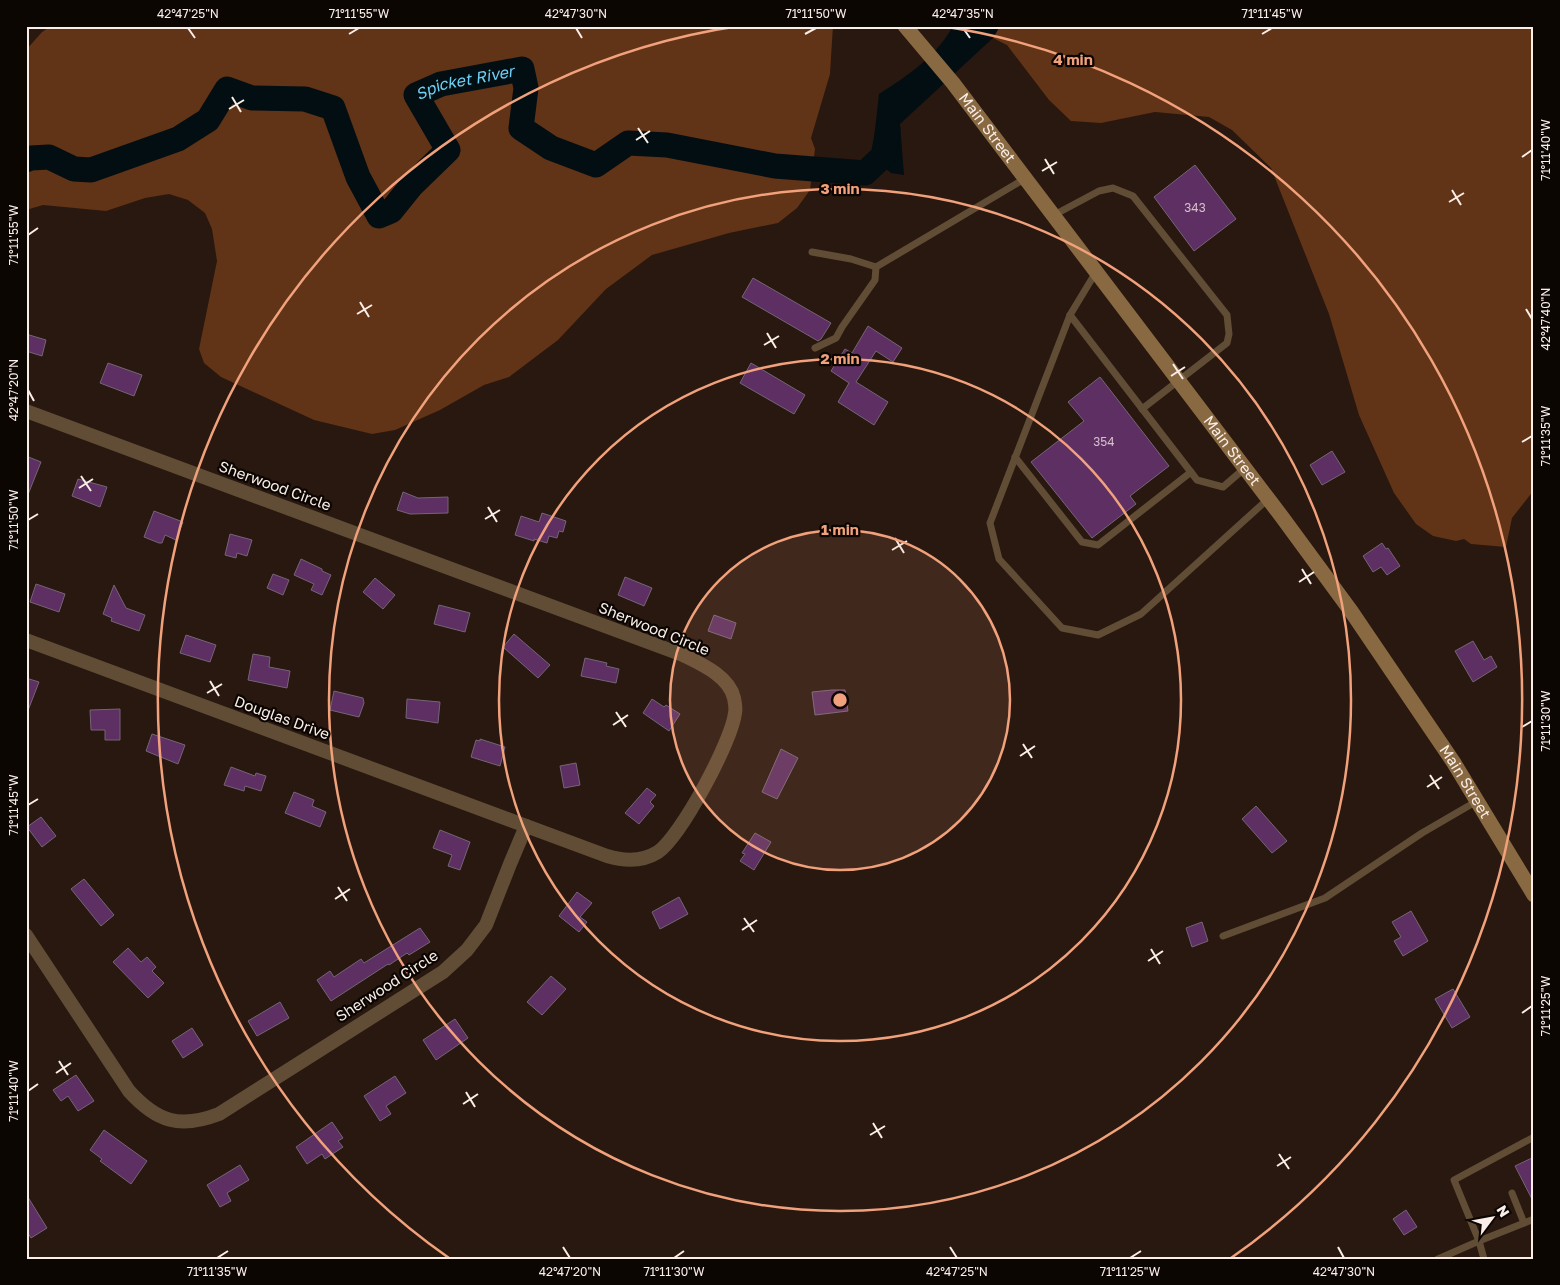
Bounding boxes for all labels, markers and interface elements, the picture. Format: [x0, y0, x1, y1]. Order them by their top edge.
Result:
text: 42°47'25"N [157, 6, 219, 21]
text: 71°11'55"W [329, 6, 390, 21]
text: 42°47'30"N [545, 6, 607, 21]
text: 71°11'50"W [785, 6, 847, 21]
text: 42°47'35"N [932, 6, 994, 21]
text: 71°11'45"W [1242, 6, 1303, 21]
text: 4 min [1053, 50, 1093, 68]
water label: Spicket River [412, 60, 518, 104]
street label: Main Street [956, 89, 1020, 166]
text: 71°11'40"W [1538, 119, 1553, 181]
text: 3 min [820, 179, 860, 197]
house number: 343 [1184, 200, 1206, 215]
text: 71°11'55"W [6, 204, 21, 265]
text: 42°47'40"N [1538, 288, 1553, 350]
text: 2 min [820, 349, 860, 367]
text: 42°47'20"N [6, 359, 21, 421]
text: 71°11'35"W [1538, 405, 1553, 466]
street label: Main Street [1200, 412, 1265, 489]
house number: 354 [1093, 434, 1115, 449]
street label: Sherwood Circle [217, 456, 334, 514]
text: 71°11'50"W [6, 489, 21, 551]
text: 1 min [821, 520, 859, 538]
street label: Sherwood Circle [596, 598, 713, 659]
text: 71°11'30"W [1538, 690, 1553, 752]
centre of rings [831, 691, 849, 709]
street label: Douglas Drive [232, 692, 333, 743]
street label: Main Street [1436, 741, 1495, 821]
text: 71°11'45"W [6, 774, 21, 835]
street label: Sherwood Circle [332, 945, 441, 1025]
text: 71°11'25"W [1538, 975, 1553, 1036]
text: 71°11'40"W [6, 1060, 21, 1122]
north arrow [1468, 1192, 1518, 1242]
text: N [1493, 1202, 1513, 1220]
text: 71°11'35"W [187, 1264, 248, 1279]
text: 42°47'20"N [539, 1264, 601, 1279]
text: 71°11'30"W [643, 1264, 705, 1279]
text: 42°47'25"N [926, 1264, 988, 1279]
text: 71°11'25"W [1100, 1264, 1161, 1279]
text: 42°47'30"N [1313, 1264, 1375, 1279]

